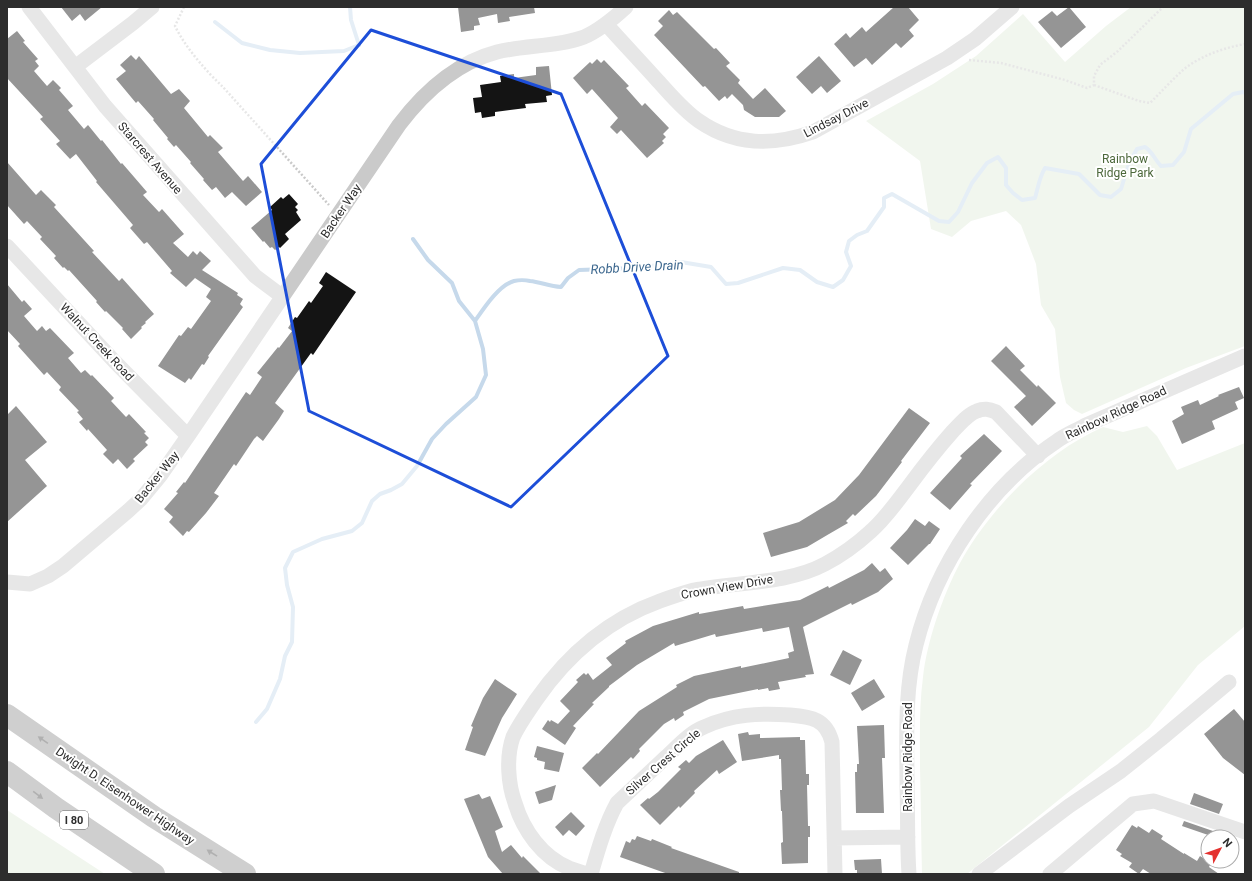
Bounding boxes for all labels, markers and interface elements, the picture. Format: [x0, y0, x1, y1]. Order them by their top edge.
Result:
street label: Lindsay Drive [801, 96, 871, 140]
street label: Starcrest Avenue [115, 119, 185, 197]
park label: Rainbow Ridge Park [1096, 152, 1155, 180]
street label: Backer Way [318, 181, 364, 241]
water label: Robb Drive Drain [590, 257, 684, 277]
street label: Walnut Creek Road [57, 300, 137, 384]
street label: Rainbow Ridge Road [1063, 383, 1169, 443]
street label: Backer Way [132, 448, 182, 506]
street label: Crown View Drive [680, 572, 774, 602]
street label: Rainbow Ridge Road [901, 702, 915, 812]
street label: Silver Crest Circle [623, 726, 703, 798]
one-way arrow [38, 736, 48, 744]
street label: Dwight D. Eisenhower Highway [53, 744, 197, 848]
one-way arrow [33, 791, 44, 799]
road number: I 80 [60, 811, 88, 829]
north arrow [1200, 829, 1240, 869]
text: N [1220, 836, 1235, 850]
one-way arrow [206, 850, 218, 857]

